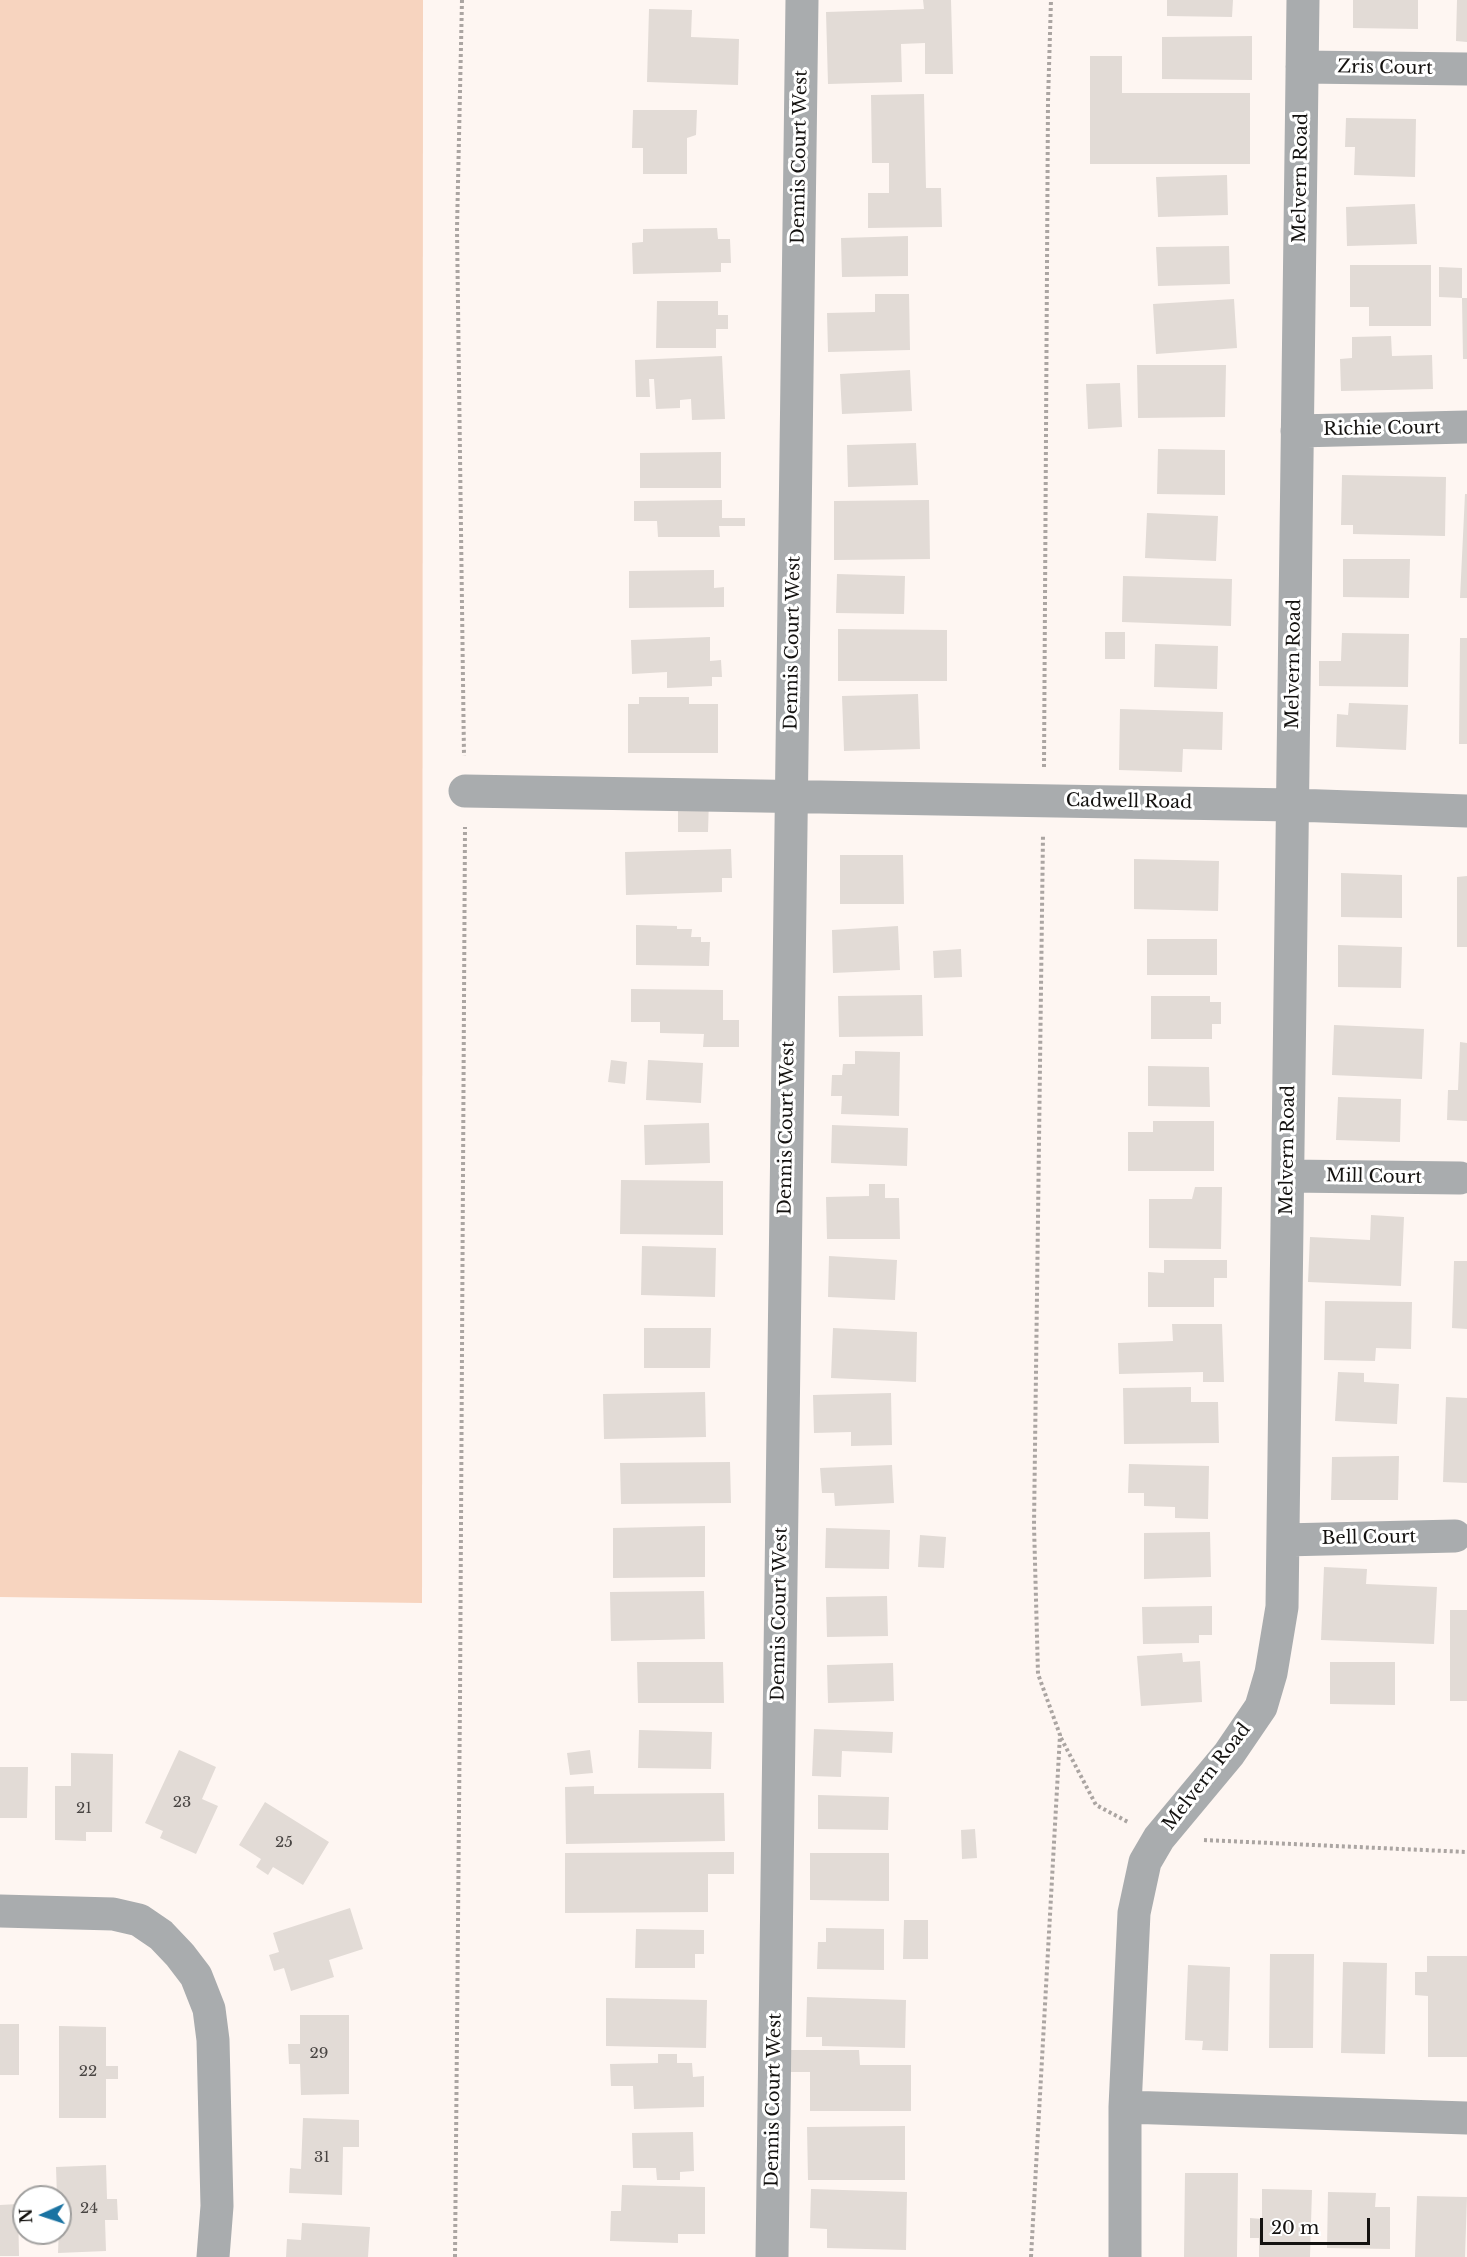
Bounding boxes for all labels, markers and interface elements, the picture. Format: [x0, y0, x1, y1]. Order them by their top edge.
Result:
street label: Zris Court [1337, 56, 1433, 80]
street label: Dennis Court West [788, 70, 812, 244]
street label: Melvern Road [1289, 113, 1313, 243]
street label: Richie Court [1323, 417, 1441, 441]
street label: Dennis Court West [781, 556, 805, 730]
street label: Melvern Road [1282, 599, 1306, 729]
street label: Cadwell Road [1066, 790, 1192, 814]
street label: Dennis Court West [775, 1041, 799, 1215]
street label: Melvern Road [1276, 1085, 1300, 1215]
street label: Mill Court [1326, 1165, 1422, 1189]
street label: Bell Court [1321, 1526, 1417, 1550]
street label: Dennis Court West [768, 1527, 792, 1701]
street label: Melvern Road [1158, 1719, 1256, 1835]
house number: 23 [173, 1794, 191, 1812]
house number: 21 [76, 1800, 92, 1818]
house number: 25 [275, 1834, 293, 1852]
street label: Dennis Court West [762, 2013, 786, 2187]
house number: 29 [310, 2045, 328, 2063]
house number: 22 [79, 2063, 97, 2081]
house number: 31 [314, 2149, 330, 2167]
north arrow [12, 2185, 72, 2245]
house number: 24 [80, 2200, 98, 2218]
scale bar [1263, 2206, 1372, 2244]
text: N [16, 2208, 36, 2224]
text: 20 m [1271, 2217, 1319, 2239]

